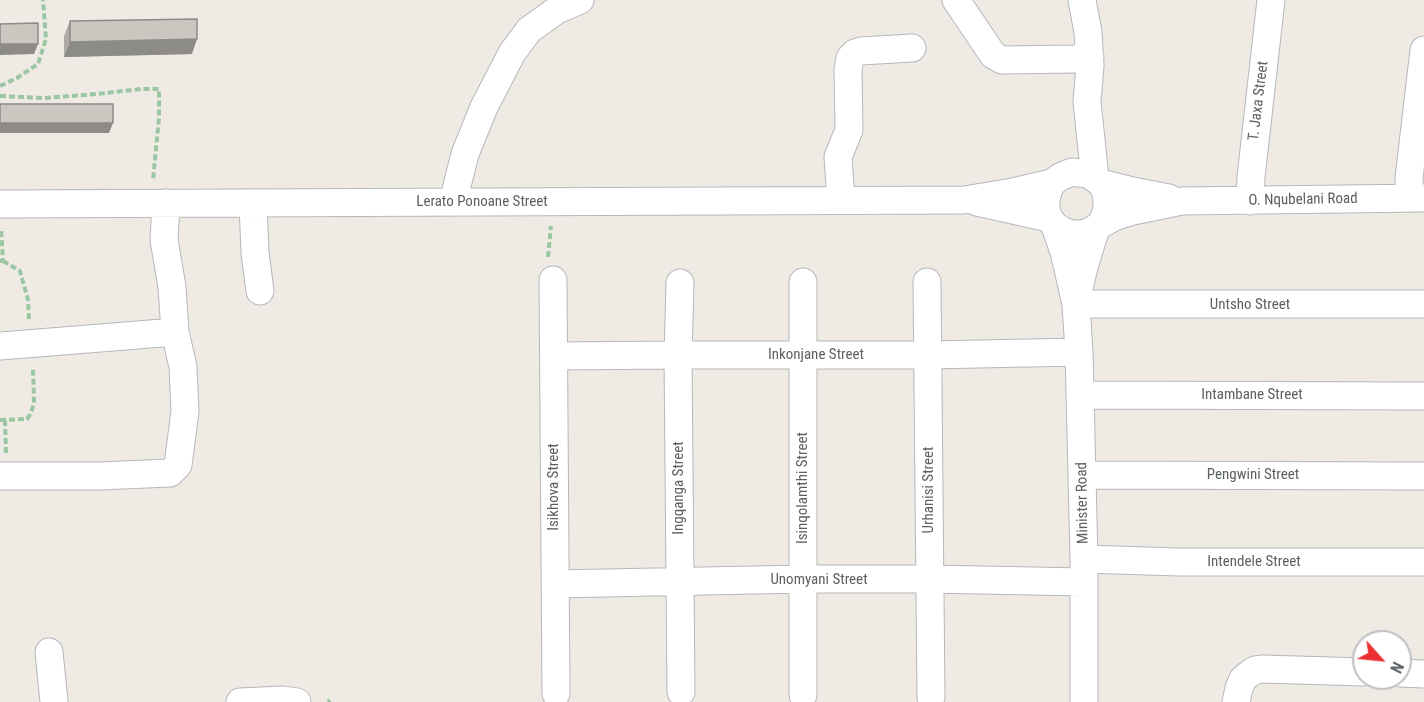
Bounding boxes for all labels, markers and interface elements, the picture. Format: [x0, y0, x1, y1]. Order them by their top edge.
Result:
street label: T. Jaxa Street [1245, 60, 1273, 142]
street label: O. Nqubelani Road [1248, 190, 1358, 210]
street label: Lerato Ponoane Street [416, 193, 548, 211]
street label: Untsho Street [1210, 296, 1290, 314]
street label: Inkonjane Street [768, 346, 864, 364]
street label: Intambane Street [1201, 386, 1303, 404]
street label: Isinqolamthi Street [794, 432, 812, 544]
street label: Ingqanga Street [670, 441, 688, 535]
street label: Isikhova Street [545, 443, 563, 531]
street label: Urhanisi Street [920, 446, 938, 534]
street label: Minister Road [1073, 462, 1093, 544]
street label: Pengwini Street [1207, 466, 1299, 484]
street label: Intendele Street [1207, 553, 1301, 571]
street label: Unomyani Street [770, 571, 868, 589]
north arrow [1352, 630, 1412, 690]
text: N [1386, 659, 1407, 676]

